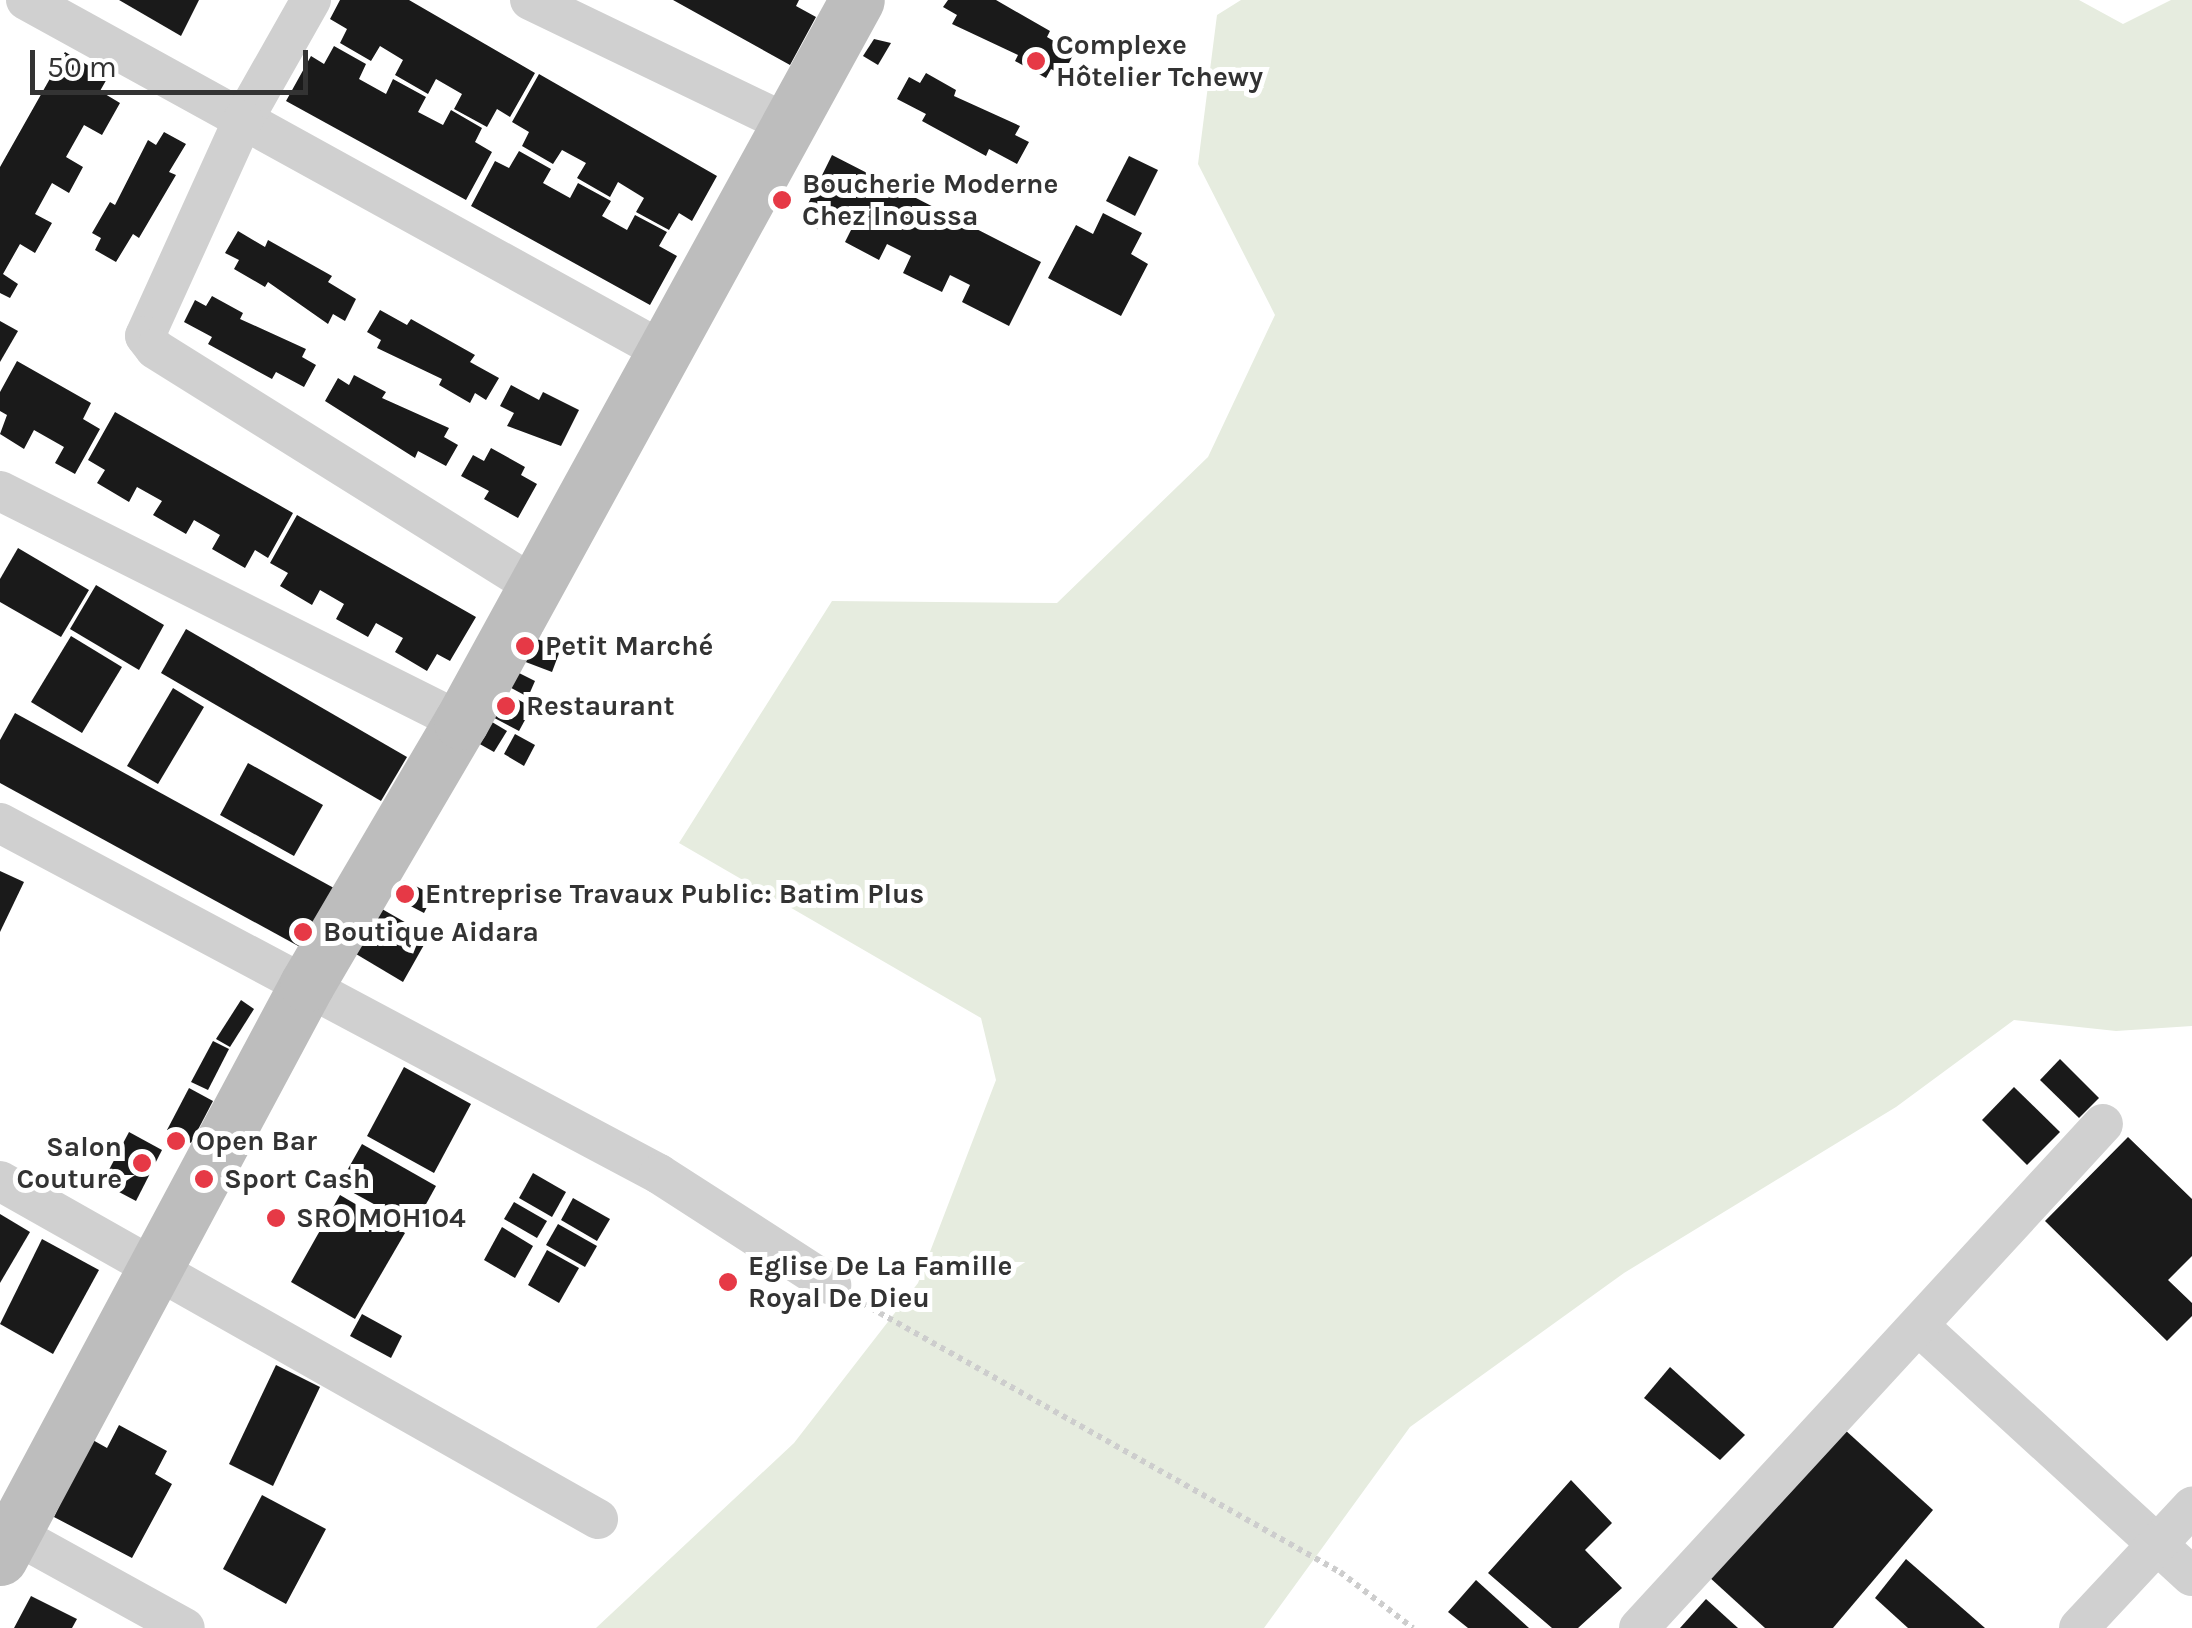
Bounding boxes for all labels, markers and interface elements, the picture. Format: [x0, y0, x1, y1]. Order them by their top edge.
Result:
place label: Complexe Hôtelier Tchewy [1056, 28, 1263, 94]
scale bar [35, 30, 312, 92]
text: 50 m [47, 49, 117, 85]
marker: Complexe Hôtelier Tchewy [1025, 50, 1047, 72]
place label: Boucherie Moderne Chez Inoussa [802, 167, 1058, 233]
marker: Boucherie Moderne Chez Inoussa [771, 189, 793, 211]
place label: Petit Marché [545, 629, 713, 663]
marker: Petit Marché [514, 635, 536, 657]
place label: Restaurant [526, 689, 674, 723]
marker: Restaurant [495, 695, 517, 717]
place label: Entreprise Travaux Public: Batim Plus [425, 877, 924, 911]
marker: Entreprise Travaux Public: Batim Plus [394, 883, 416, 905]
place label: Boutique Aidara [323, 915, 539, 949]
marker: Boutique Aidara [292, 921, 314, 943]
place label: Open Bar [196, 1124, 317, 1158]
place label: Salon Couture [16, 1130, 122, 1196]
marker: Open Bar [165, 1130, 187, 1152]
marker: Salon Couture [131, 1152, 153, 1174]
place label: Sport Cash [224, 1162, 370, 1196]
marker: Sport Cash [193, 1168, 215, 1190]
place label: SRO MOH104 [296, 1201, 466, 1235]
marker: SRO MOH104 [265, 1207, 287, 1229]
place label: Eglise De La Famille Royal De Dieu [748, 1249, 1012, 1315]
marker: Eglise De La Famille Royal De Dieu [717, 1271, 739, 1293]

